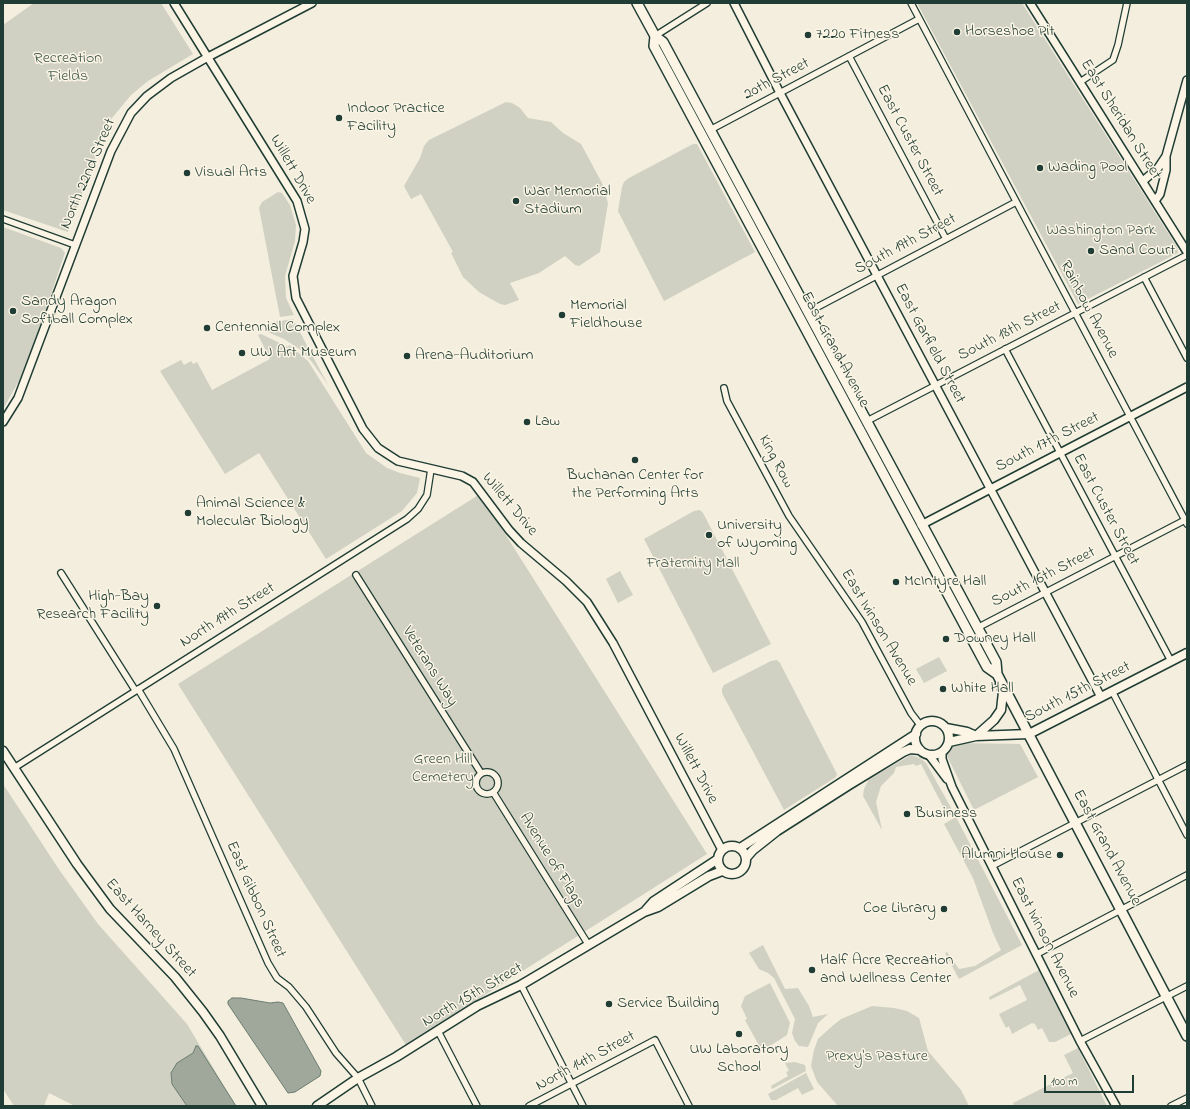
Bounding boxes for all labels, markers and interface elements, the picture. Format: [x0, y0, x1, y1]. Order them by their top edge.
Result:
place label: Horseshoe Pit [965, 22, 1055, 42]
place label: 7220 Fitness [816, 25, 899, 45]
marker: Horseshoe Pit [952, 27, 962, 37]
marker: 7220 Fitness [803, 30, 813, 40]
park label: Recreation Fields [34, 49, 102, 87]
street label: 20th Street [741, 55, 813, 105]
street label: East Sheridan Street [1075, 56, 1165, 184]
street label: East Custer Street [871, 82, 947, 200]
place label: Indoor Practice Facility [347, 99, 445, 137]
marker: Indoor Practice Facility [334, 113, 344, 123]
street label: North 22nd Street [57, 116, 121, 232]
street label: Willett Drive [264, 132, 320, 208]
place label: Wading Pool [1048, 158, 1127, 178]
place label: Visual Arts [195, 163, 267, 183]
marker: Wading Pool [1035, 163, 1045, 173]
marker: Visual Arts [182, 168, 192, 178]
place label: War Memorial Stadium [524, 182, 611, 220]
marker: War Memorial Stadium [511, 196, 521, 206]
street label: South 19th Street [852, 210, 960, 280]
park label: Washington Park [1046, 221, 1156, 241]
place label: Sand Court [1099, 241, 1175, 261]
marker: Sand Court [1086, 246, 1096, 256]
street label: Rainbow Avenue [1054, 258, 1122, 362]
street label: East Garfield Street [889, 281, 969, 407]
street label: East Grand Avenue [795, 289, 873, 411]
place label: Sandy Aragon Softball Complex [21, 292, 133, 330]
place label: Memorial Fieldhouse [570, 296, 642, 334]
street label: South 18th Street [955, 298, 1065, 366]
marker: Sandy Aragon Softball Complex [8, 306, 18, 316]
marker: Memorial Fieldhouse [557, 310, 567, 320]
place label: Centennial Complex [215, 318, 340, 338]
marker: Centennial Complex [202, 323, 212, 333]
place label: UW Art Museum [250, 343, 356, 363]
place label: Arena-Auditorium [415, 346, 533, 366]
marker: UW Art Museum [237, 348, 247, 358]
marker: Arena-Auditorium [402, 351, 412, 361]
street label: South 17th Street [993, 409, 1103, 477]
place label: Law [535, 412, 560, 432]
marker: Law [522, 417, 532, 427]
street label: King Row [753, 432, 797, 492]
street label: East Custer Street [1067, 451, 1143, 569]
marker: Buchanan Center for the Performing Arts [630, 455, 640, 465]
place label: Buchanan Center for the Performing Arts [567, 466, 703, 504]
street label: Willett Drive [477, 469, 541, 541]
place label: Animal Science & Molecular Biology [196, 494, 308, 532]
marker: Animal Science & Molecular Biology [183, 508, 193, 518]
place label: University of Wyoming [717, 516, 797, 554]
marker: University of Wyoming [704, 530, 714, 540]
street label: South 16th Street [989, 544, 1099, 612]
park label: Fraternity Mall [647, 554, 739, 574]
street label: East Ivinson Avenue [836, 566, 920, 690]
place label: McIntyre Hall [904, 572, 986, 592]
marker: McIntyre Hall [891, 577, 901, 587]
street label: North 19th Street [177, 579, 279, 653]
place label: High-Bay Research Facility [37, 587, 149, 625]
marker: High-Bay Research Facility [152, 601, 162, 611]
street label: Veterans Way [397, 623, 461, 711]
place label: Downey Hall [954, 629, 1036, 649]
marker: Downey Hall [941, 634, 951, 644]
street label: South 15th Street [1022, 658, 1134, 728]
place label: White Hall [951, 679, 1014, 699]
marker: White Hall [938, 684, 948, 694]
street label: Willett Drive [668, 731, 722, 807]
park label: Green Hill Cemetery [412, 750, 474, 788]
street label: East Grand Avenue [1067, 787, 1145, 909]
place label: Business [915, 804, 977, 824]
marker: Business [902, 809, 912, 819]
street label: Avenue of Flags [514, 810, 588, 912]
street label: East Gibbon Street [221, 839, 289, 961]
place label: Alumni House [961, 845, 1052, 865]
marker: Alumni House [1055, 850, 1065, 860]
street label: East Harney Street [100, 875, 200, 983]
street label: East Ivinson Avenue [1005, 875, 1083, 1001]
place label: Coe Library [863, 899, 936, 919]
marker: Coe Library [939, 904, 949, 914]
place label: Half Acre Recreation and Wellness Center [820, 951, 953, 989]
street label: North 15th Street [419, 960, 527, 1032]
marker: Half Acre Recreation and Wellness Center [807, 965, 817, 975]
place label: Service Building [617, 994, 719, 1014]
marker: Service Building [604, 999, 614, 1009]
street label: North 14th Street [533, 1028, 639, 1096]
marker: UW Laboratory School [734, 1029, 744, 1039]
place label: UW Laboratory School [690, 1040, 788, 1078]
park label: Prexy's Pasture [826, 1047, 928, 1067]
scale bar [1046, 1067, 1136, 1093]
text: 100 m [1051, 1073, 1078, 1091]

